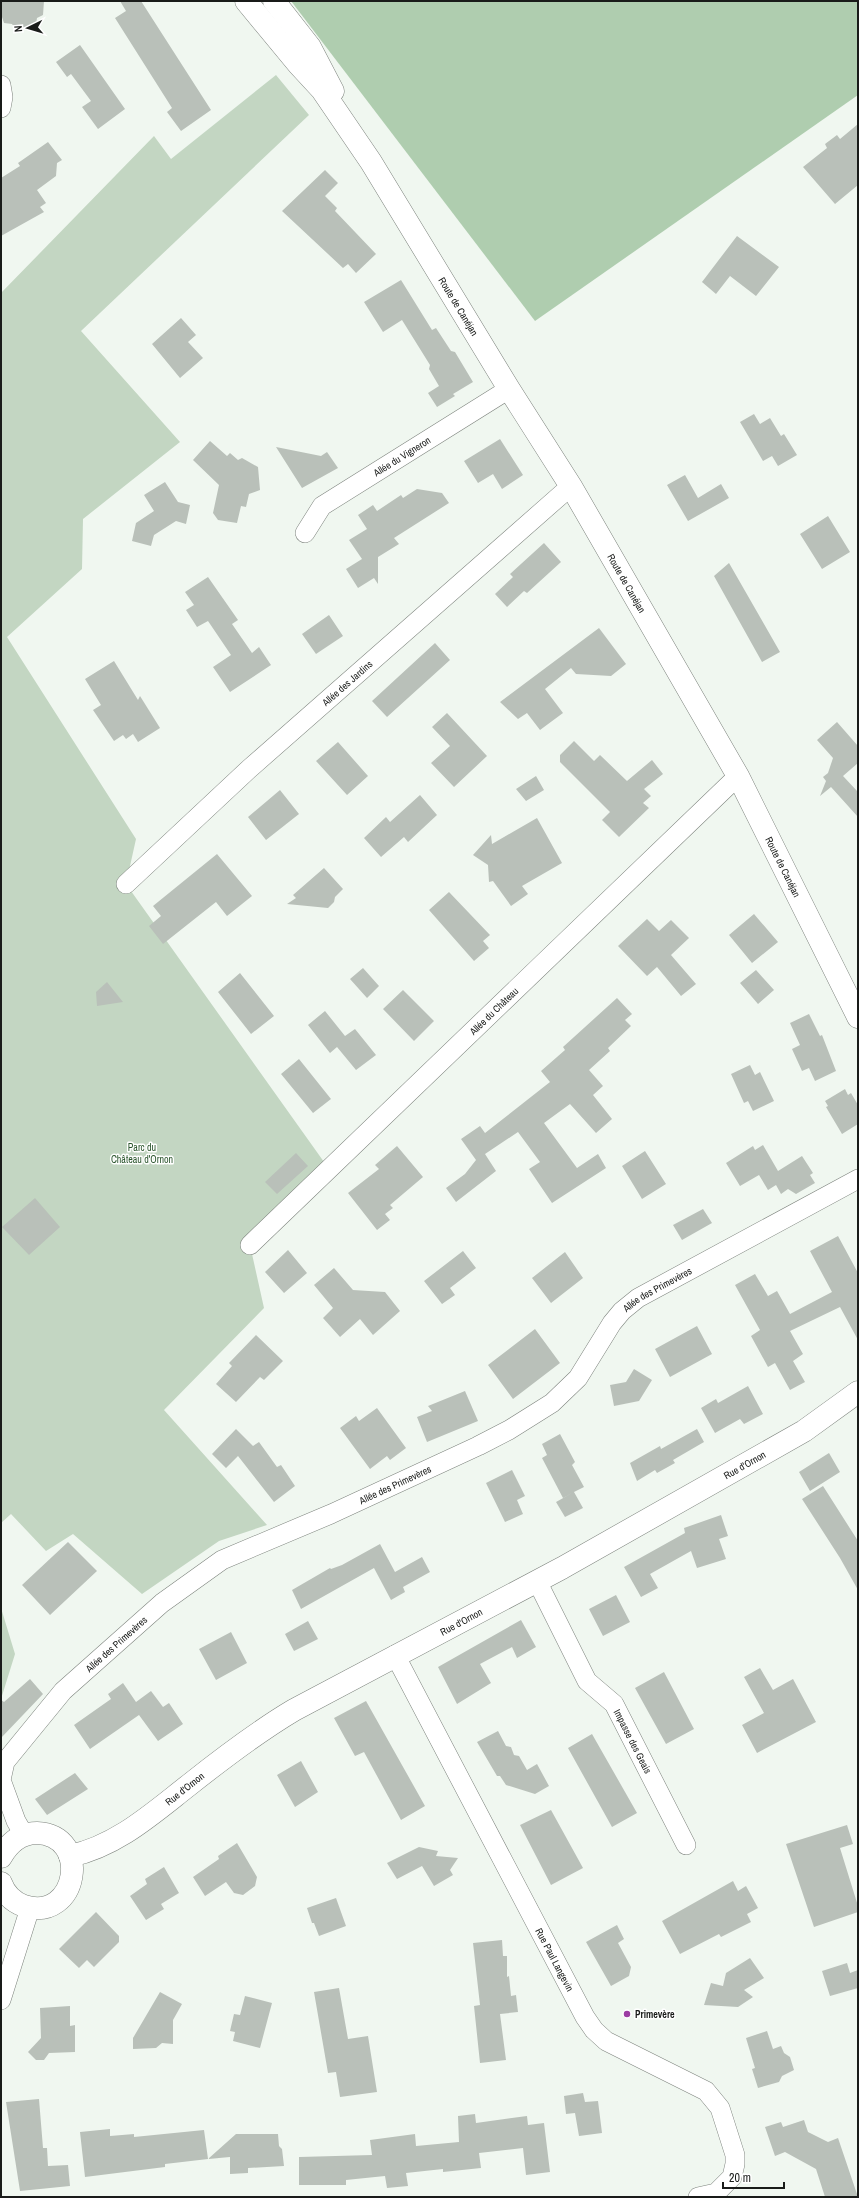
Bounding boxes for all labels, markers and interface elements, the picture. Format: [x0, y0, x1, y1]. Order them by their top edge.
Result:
north arrow [8, 8, 48, 48]
text: N [11, 25, 25, 33]
street label: Route de Canéjan [436, 275, 481, 338]
street label: Allée du Vigneron [370, 433, 433, 479]
street label: Route de Canéjan [605, 551, 649, 615]
street label: Allée des Jardins [318, 657, 375, 709]
street label: Route de Canéjan [763, 834, 804, 899]
street label: Allée du Château [466, 984, 521, 1038]
park label: Parc du Château d'Ornon [111, 1141, 173, 1166]
street label: Allée des Primevères [619, 1264, 694, 1315]
street label: Rue d'Ornon [721, 1448, 768, 1482]
street label: Allée des Primevères [356, 1462, 433, 1507]
street label: Rue d'Ornon [438, 1605, 484, 1638]
street label: Allée des Primevères [82, 1613, 150, 1675]
street label: Impasse des Geais [611, 1707, 655, 1776]
street label: Rue d'Ornon [162, 1769, 207, 1808]
street label: Rue Paul Langevin [533, 1926, 577, 1994]
place label: Primevère [635, 2008, 675, 2021]
marker: Primevère [622, 2009, 632, 2019]
scale bar [723, 2164, 784, 2190]
text: 20 m [729, 2170, 751, 2186]

